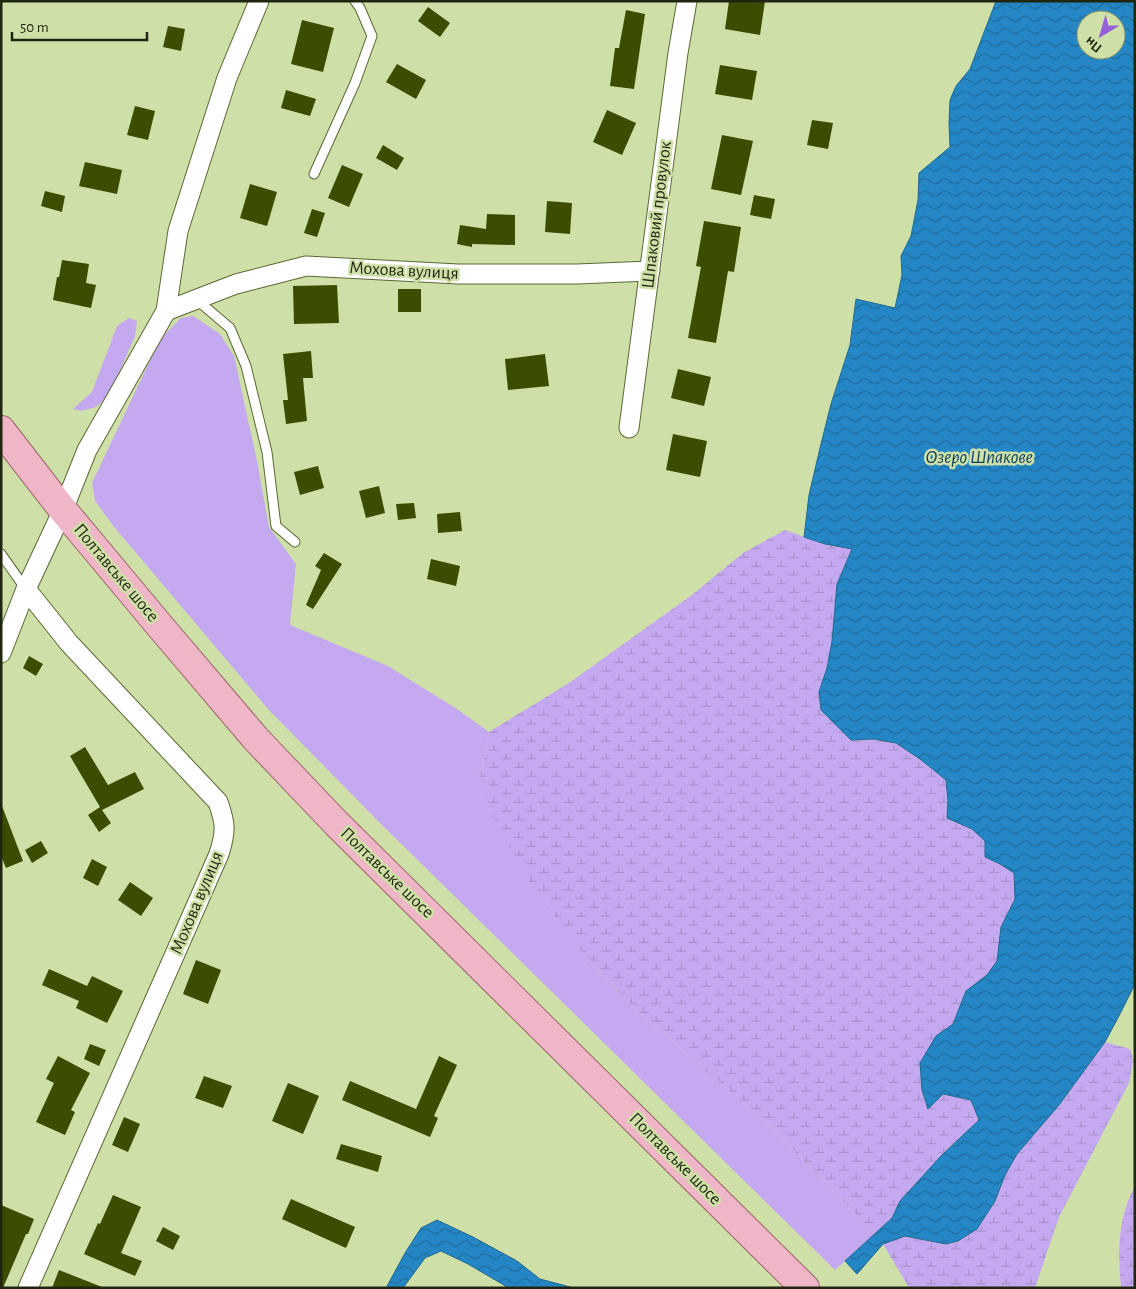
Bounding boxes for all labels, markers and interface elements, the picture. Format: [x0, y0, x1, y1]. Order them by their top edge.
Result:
scale bar [12, 10, 148, 42]
north arrow [1076, 10, 1126, 60]
text: 50 m [20, 20, 49, 35]
text: Пн [1083, 34, 1105, 55]
street label: Шпаковий провулок [639, 139, 675, 290]
street label: Мохова вулиця [349, 259, 459, 283]
water label: Озеро Шпакове [925, 448, 1033, 467]
street label: Полтавське шосе [70, 520, 162, 626]
street label: Полтавське шосе [337, 824, 437, 922]
street label: Мохова вулиця [167, 849, 227, 957]
street label: Полтавське шосе [625, 1109, 725, 1209]

